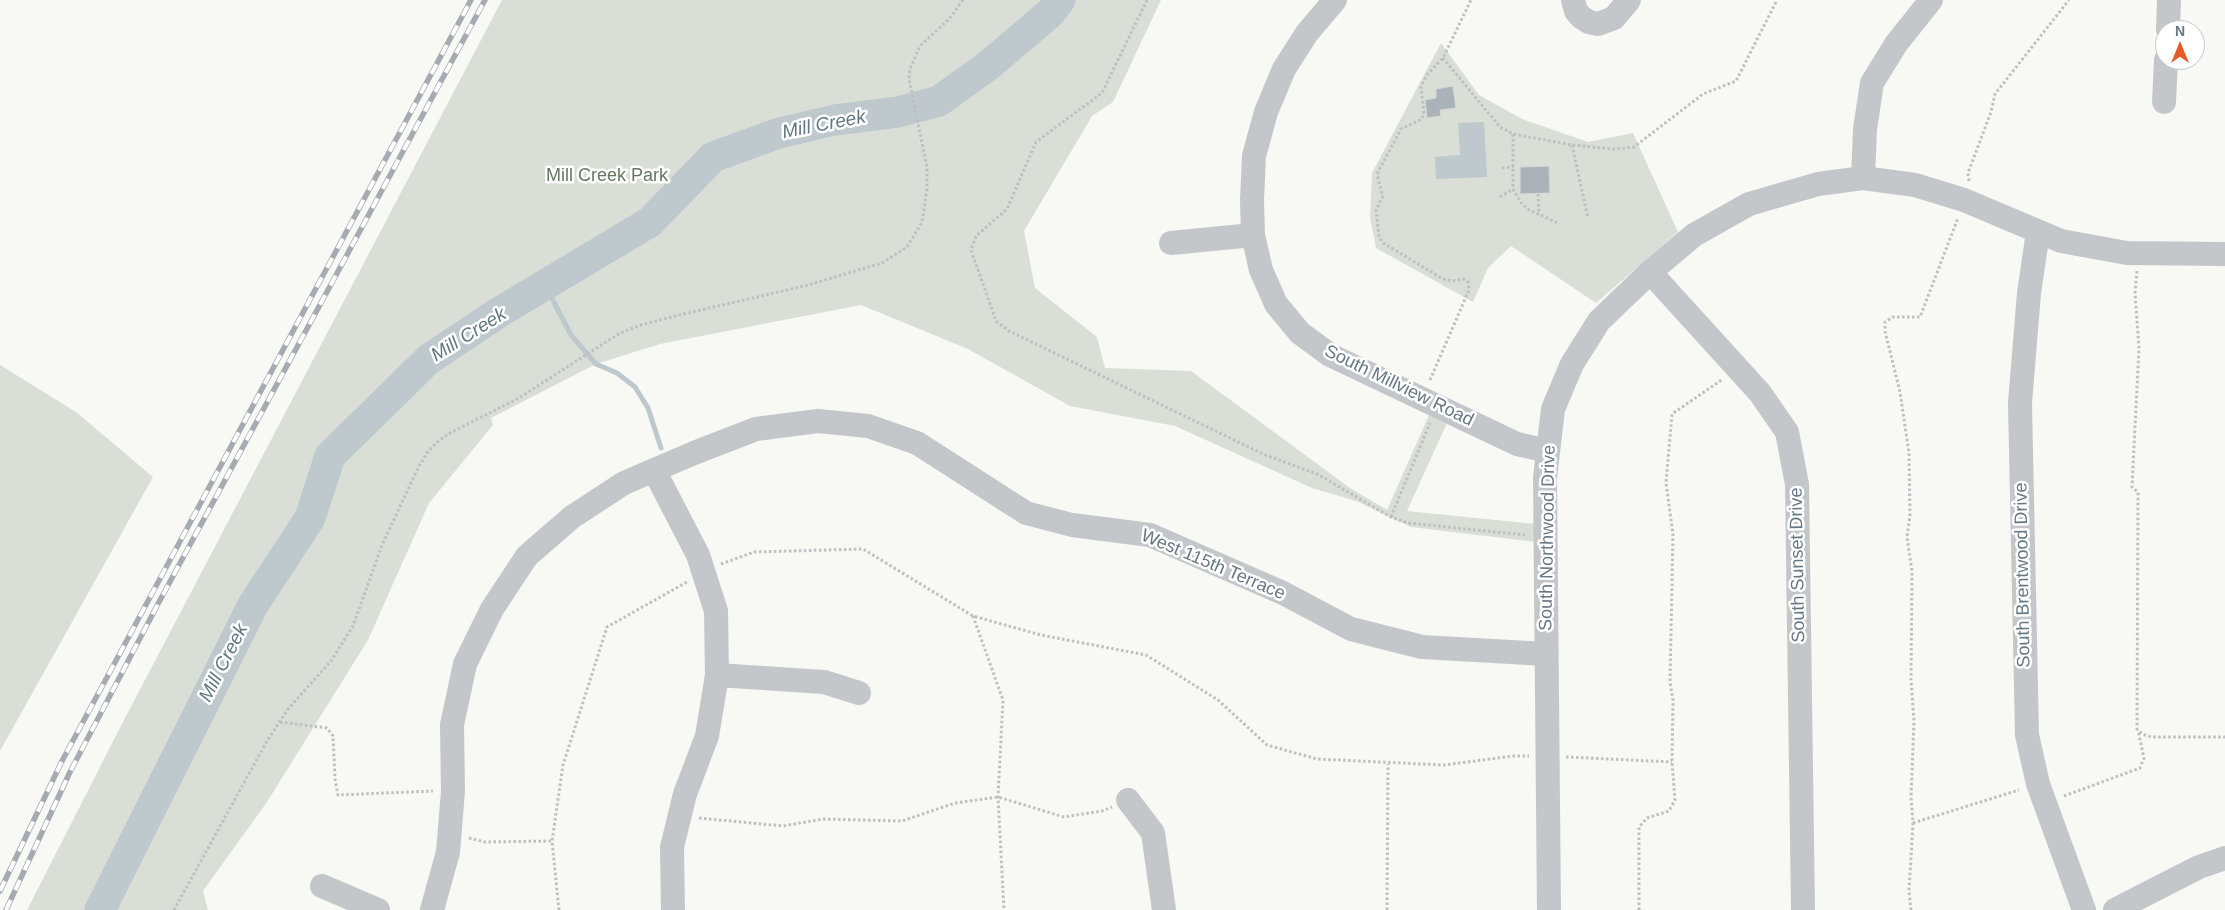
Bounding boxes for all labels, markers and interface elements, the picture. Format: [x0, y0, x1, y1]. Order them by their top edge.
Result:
north arrow [2155, 20, 2205, 70]
text: N [2175, 23, 2185, 39]
water label: Mill Creek [780, 106, 868, 144]
park label: Mill Creek Park [546, 165, 668, 187]
water label: Mill Creek [427, 303, 511, 367]
street label: South Millview Road [1321, 341, 1477, 431]
street label: South Northwood Drive [1536, 445, 1560, 631]
street label: South Brentwood Drive [2011, 482, 2035, 668]
street label: South Sunset Drive [1786, 487, 1810, 643]
street label: West 115th Terrace [1138, 525, 1288, 605]
water label: Mill Creek [195, 620, 253, 706]

